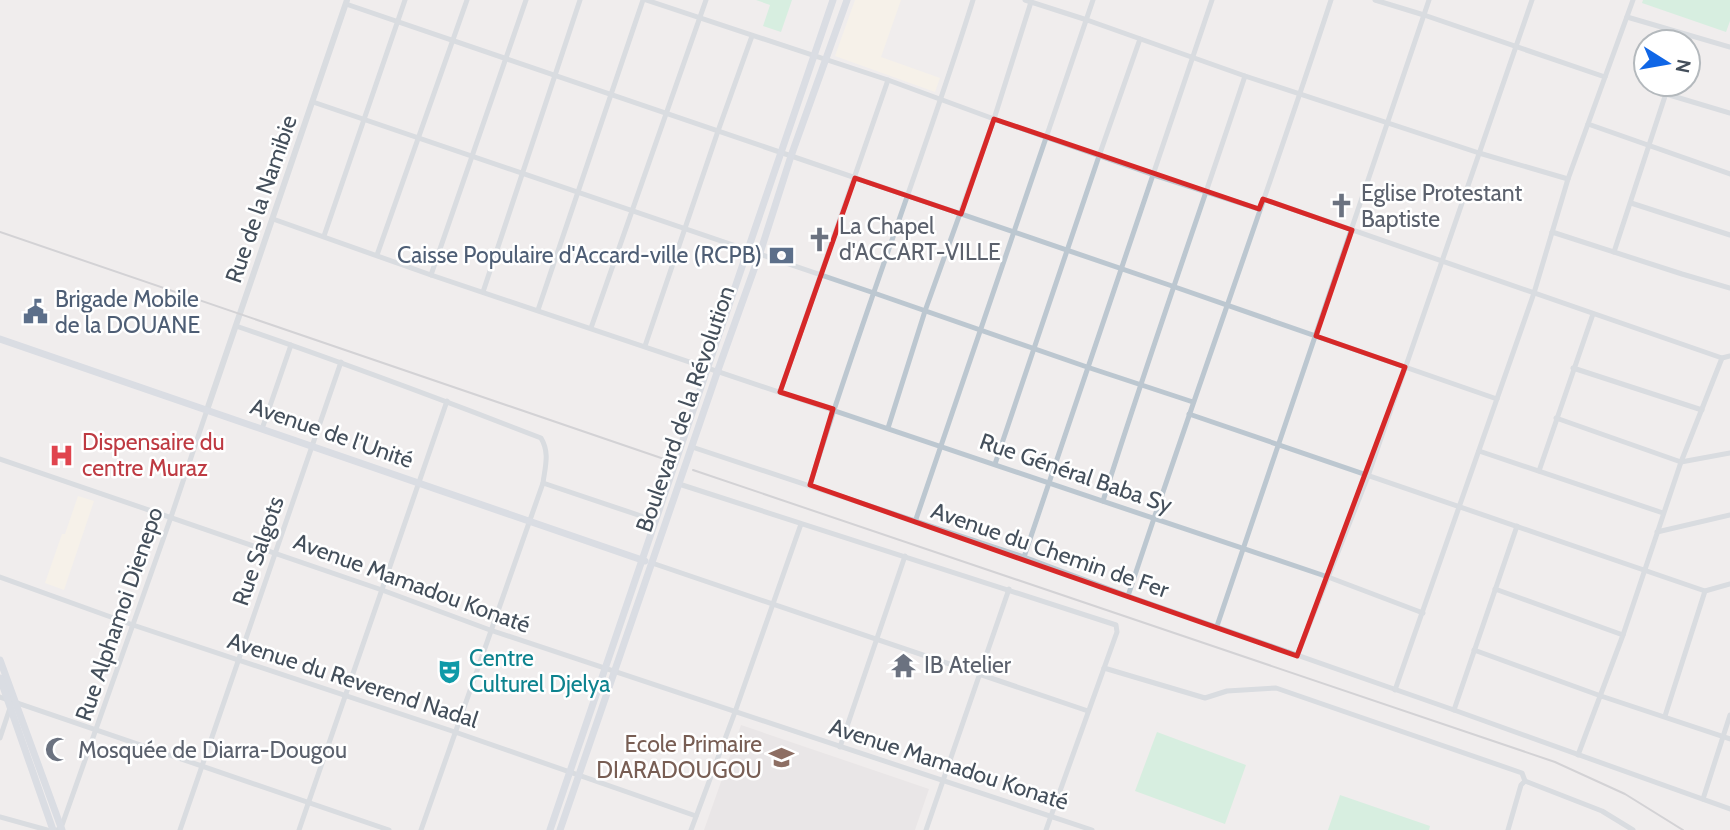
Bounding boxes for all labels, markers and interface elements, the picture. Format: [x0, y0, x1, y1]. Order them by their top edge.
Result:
north arrow [1632, 28, 1702, 98]
text: N [1671, 57, 1696, 75]
street label: Rue de la Namibie [219, 111, 303, 286]
place label: Eglise Protestant Baptiste [1361, 179, 1522, 233]
church icon: Eglise Protestant Baptiste [1327, 192, 1355, 220]
place label: La Chapel d'ACCART-VILLE [839, 212, 1001, 266]
church icon: La Chapel d'ACCART-VILLE [805, 225, 833, 253]
place label: Caisse Populaire d'Accard-ville (RCPB) [397, 241, 762, 269]
bank icon: Caisse Populaire d'Accard-ville (RCPB) [768, 241, 796, 269]
street label: Boulevard de la Révolution [630, 282, 740, 536]
place label: Brigade Mobile de la DOUANE [55, 285, 200, 339]
public building icon: Brigade Mobile de la DOUANE [21, 298, 49, 326]
street label: Avenue de l'Unité [247, 392, 417, 474]
street label: Rue Général Baba Sy [976, 427, 1176, 519]
place label: Dispensaire du centre Muraz [82, 428, 225, 482]
hospital icon: Dispensaire du centre Muraz [48, 441, 76, 469]
street label: Rue Salgots [226, 493, 290, 609]
street label: Avenue du Chemin de Fer [928, 496, 1173, 604]
street label: Rue Alphamoi Dienepo [69, 503, 169, 725]
street label: Avenue Mamadou Konaté [290, 527, 534, 639]
street label: Avenue du Reverend Nadal [224, 626, 482, 734]
place label: Centre Culturel Djelya [469, 644, 610, 698]
temple icon: IB Atelier [890, 651, 918, 679]
place label: IB Atelier [924, 651, 1012, 679]
theatre icon: Centre Culturel Djelya [435, 657, 463, 685]
street label: Avenue Mamadou Konaté [826, 712, 1072, 816]
place label: Ecole Primaire DIARADOUGOU [596, 730, 762, 784]
mosque icon: Mosquée de Diarra-Dougou [44, 736, 72, 764]
place label: Mosquée de Diarra-Dougou [78, 736, 347, 764]
school or university icon: Ecole Primaire DIARADOUGOU [768, 743, 796, 771]

